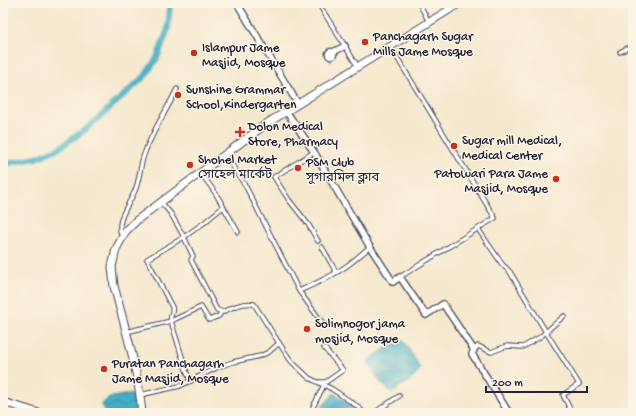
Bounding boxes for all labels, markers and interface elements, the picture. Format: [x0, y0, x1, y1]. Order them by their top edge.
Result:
place label: Panchagarh Sugar Mills Jame Mosque [372, 30, 474, 60]
marker: Panchagarh Sugar Mills Jame Mosque [360, 37, 370, 47]
place label: Islampur Jame Masjid, Mosque [202, 41, 286, 71]
marker: Islampur Jame Masjid, Mosque [189, 48, 199, 58]
place label: Sunshine Grammar School,Kindergarten [186, 83, 297, 113]
marker: Sunshine Grammar School,Kindergarten [173, 90, 183, 100]
place label: Dolon Medical Store, Pharmacy [247, 120, 338, 150]
marker: Dolon Medical Store, Pharmacy [235, 127, 245, 137]
place label: Sugar mill Medical, Medical Center [462, 134, 562, 164]
marker: Sugar mill Medical, Medical Center [449, 141, 459, 151]
place label: Shohel Market সোহেল মার্কেট [198, 153, 278, 183]
place label: PSM Club সুগারমিল ক্লাব [305, 156, 380, 186]
marker: Shohel Market সোহেল মার্কেট [185, 160, 195, 170]
marker: PSM Club সুগারমিল ক্লাব [293, 163, 303, 173]
place label: Patowari Para Jame Masjid, Mosque [433, 167, 548, 197]
marker: Patowari Para Jame Masjid, Mosque [551, 174, 561, 184]
place label: Solimnogor jama mosjid, Mosque [315, 317, 406, 347]
marker: Solimnogor jama mosjid, Mosque [302, 324, 312, 334]
place label: Puratan Panchagarh Jame Masjid, Mosque [111, 357, 229, 387]
marker: Puratan Panchagarh Jame Masjid, Mosque [99, 364, 109, 374]
scale bar [486, 368, 587, 394]
text: 200 m [492, 377, 523, 391]

